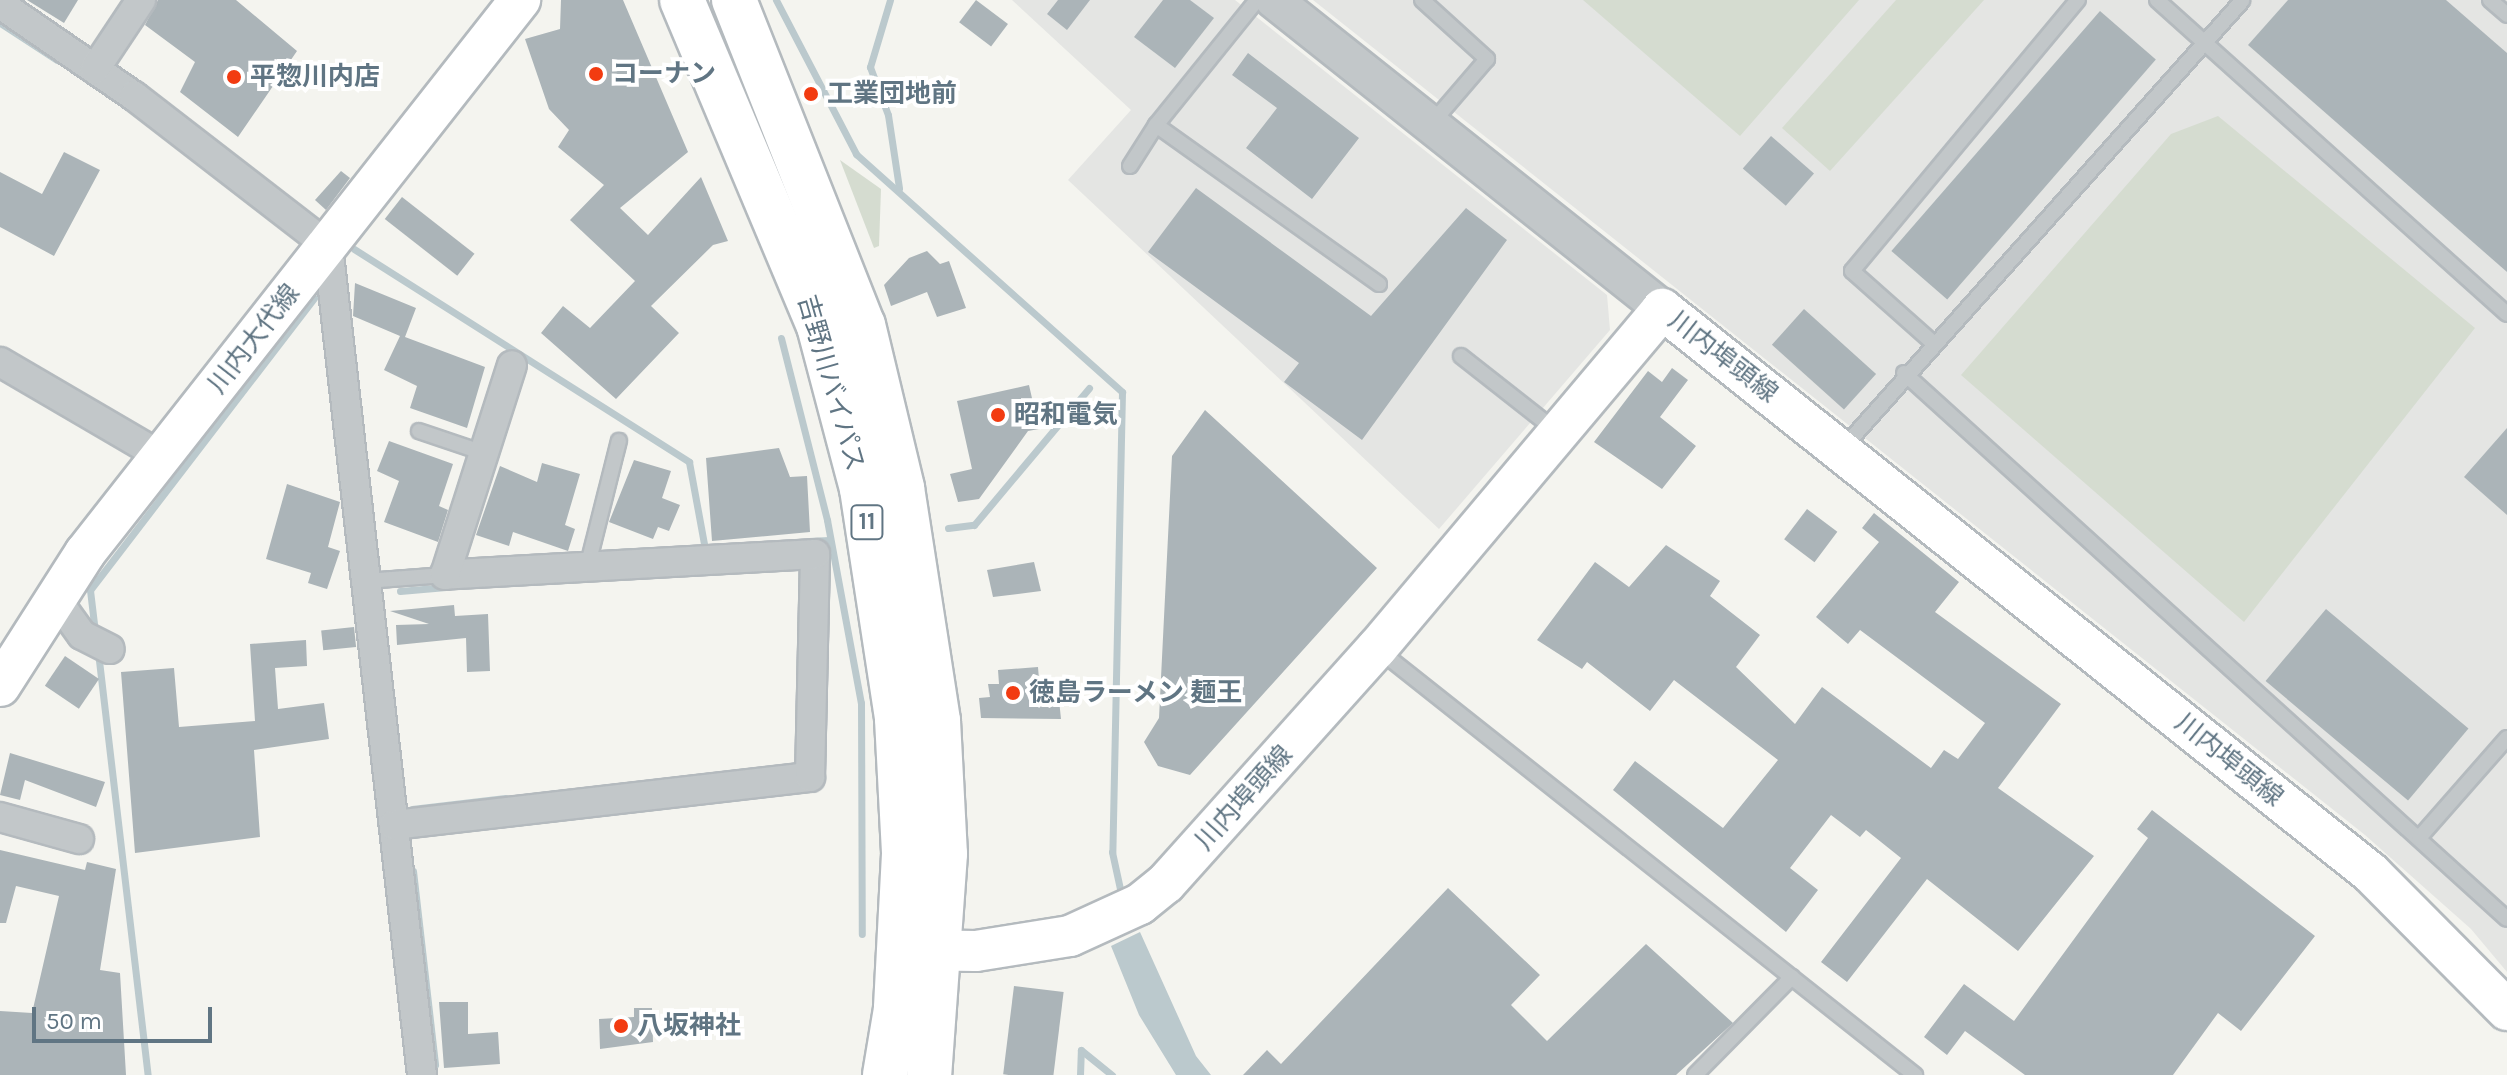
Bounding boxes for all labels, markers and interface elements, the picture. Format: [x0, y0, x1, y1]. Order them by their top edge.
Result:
place label: コーナン [612, 58, 716, 90]
place label: 平惣川内店 [250, 61, 380, 93]
marker: コーナン [587, 65, 605, 83]
marker: 平惣川内店 [225, 68, 243, 86]
place label: 工業団地前 [827, 78, 957, 110]
marker: 工業団地前 [802, 85, 820, 103]
street label: 川内大代線 [202, 278, 306, 400]
street label: 吉野川バイパス [791, 291, 871, 475]
street label: 川内埠頭線 [1662, 305, 1784, 409]
place label: 昭和電気 [1014, 399, 1118, 431]
marker: 昭和電気 [989, 406, 1007, 424]
road number: 11 [849, 502, 885, 542]
place label: 徳島ラーメン 麺王 [1029, 677, 1244, 709]
marker: 徳島ラーメン 麺王 [1004, 684, 1022, 702]
street label: 川内埠頭線 [2169, 707, 2289, 813]
street label: 川内埠頭線 [1189, 739, 1299, 857]
scale bar [36, 991, 216, 1041]
text: 50 m [46, 1007, 102, 1035]
place label: 八坂神社 [637, 1010, 741, 1042]
marker: 八坂神社 [612, 1017, 630, 1035]

